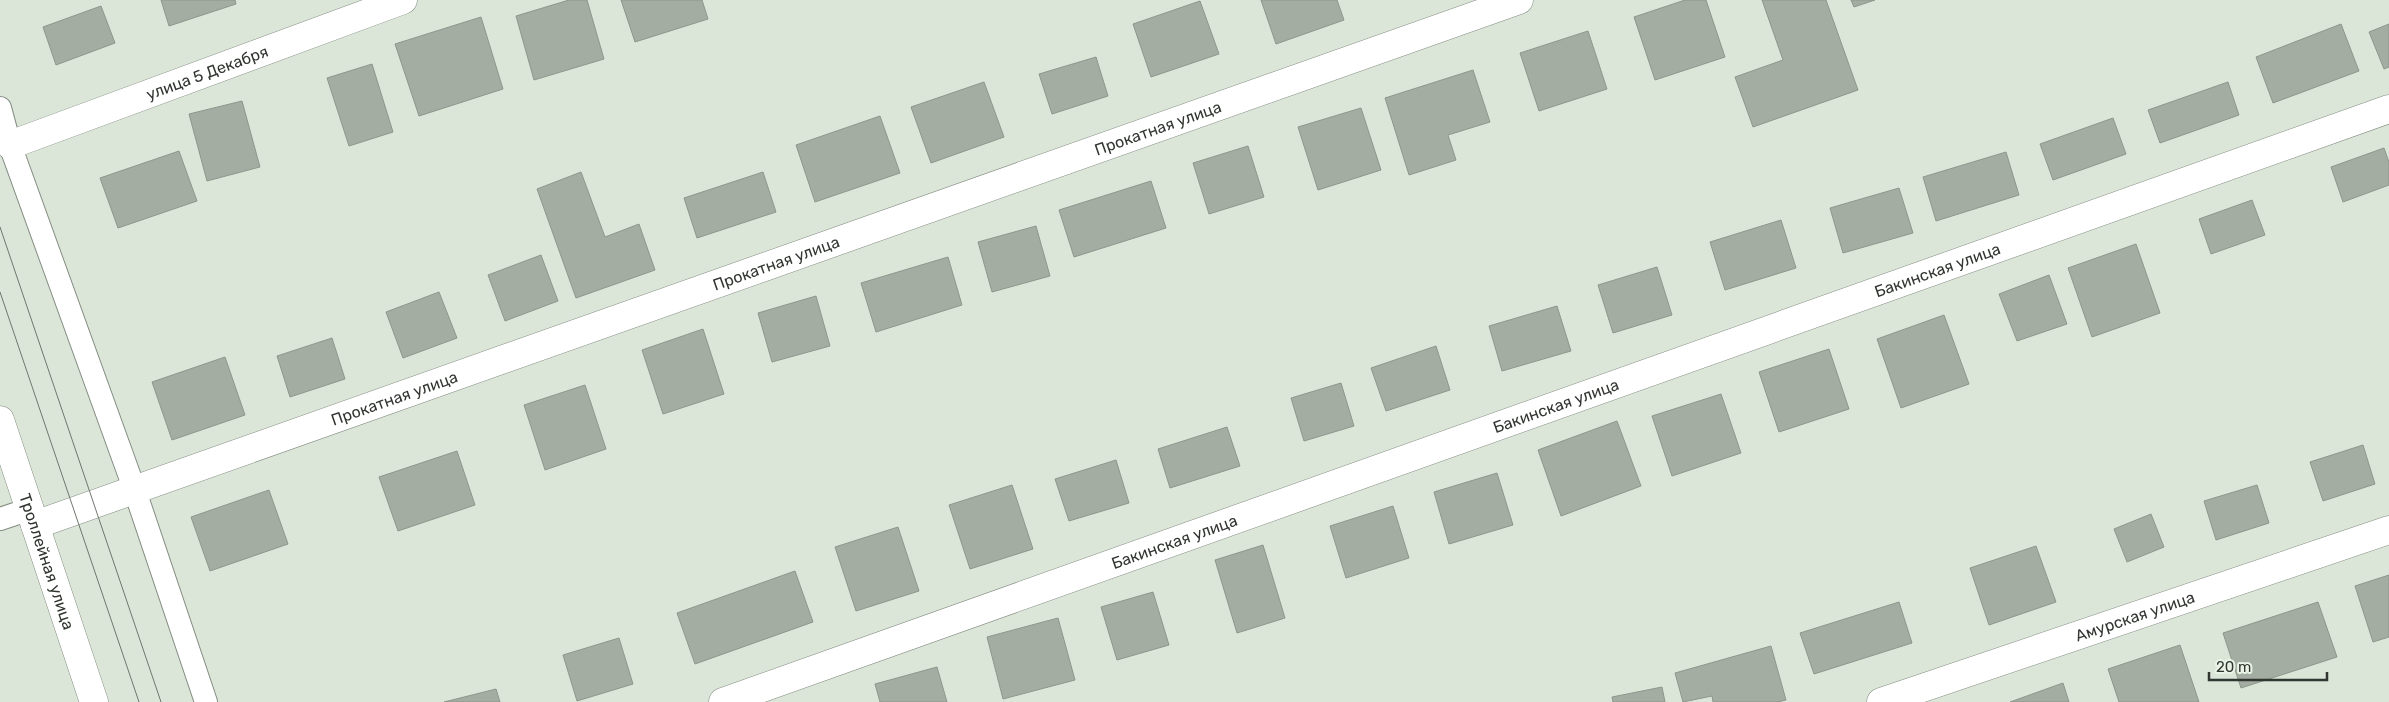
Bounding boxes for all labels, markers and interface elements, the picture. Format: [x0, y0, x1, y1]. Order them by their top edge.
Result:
street label: улица 5 Декабря [144, 42, 271, 104]
street label: Прокатная улица [1092, 97, 1224, 159]
street label: Прокатная улица [710, 232, 842, 294]
street label: Бакинская улица [1872, 239, 2003, 301]
street label: Прокатная улица [328, 367, 460, 430]
street label: Бакинская улица [1491, 375, 1621, 437]
street label: Троллейная улица [15, 491, 78, 632]
street label: Бакинская улица [1109, 511, 1240, 573]
street label: Амурская улица [2073, 587, 2197, 646]
scale bar [2209, 650, 2326, 682]
text: 20 m [2216, 658, 2251, 676]

